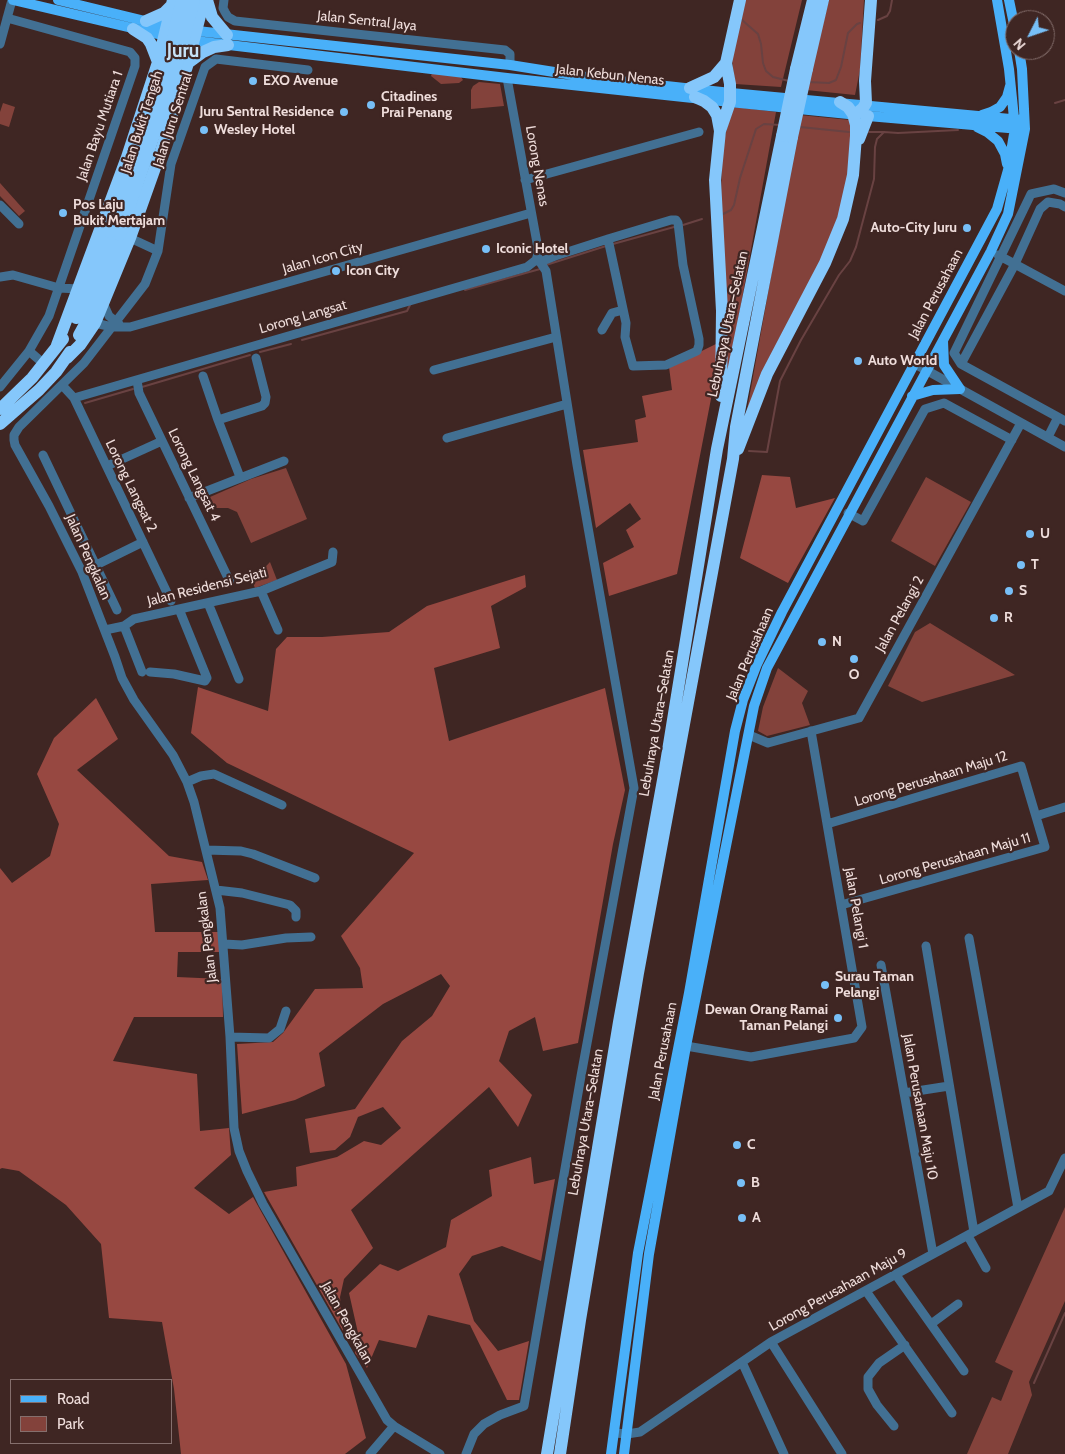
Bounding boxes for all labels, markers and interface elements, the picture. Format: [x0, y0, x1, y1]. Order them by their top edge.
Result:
street label: Jalan Sentral Jaya [316, 7, 418, 35]
north arrow [1005, 10, 1055, 60]
text: N [1009, 35, 1029, 54]
district label: Juru [167, 40, 199, 62]
street label: Jalan Kebun Nenas [555, 61, 665, 89]
street label: Jalan Bayu Mutiara 1 [73, 69, 127, 183]
street label: Jalan Bukit Tengah [118, 69, 166, 175]
street label: Jalan Juru Sentral [150, 70, 196, 170]
place label: EXO Avenue [263, 73, 338, 89]
marker: EXO Avenue [247, 75, 259, 87]
place label: Citadines Prai Penang [381, 89, 452, 121]
marker: Citadines Prai Penang [365, 99, 377, 111]
place label: Juru Sentral Residence [199, 104, 334, 120]
marker: Juru Sentral Residence [338, 106, 350, 118]
place label: Wesley Hotel [214, 122, 295, 138]
marker: Wesley Hotel [198, 124, 210, 136]
street label: Lorong Nenas [522, 124, 552, 208]
place label: Pos Laju Bukit Mertajam [73, 197, 165, 230]
marker: Pos Laju Bukit Mertajam [57, 207, 69, 219]
place label: Auto-City Juru [871, 220, 957, 236]
marker: Auto-City Juru [961, 222, 973, 234]
street label: Jalan Icon City [281, 238, 365, 278]
place label: Iconic Hotel [496, 241, 568, 257]
marker: Iconic Hotel [480, 243, 492, 255]
street label: Jalan Perusahaan [905, 246, 967, 342]
street label: Lebuhraya Utara–Selatan [704, 249, 752, 399]
place label: Icon City [346, 263, 399, 279]
marker: Icon City [330, 265, 342, 277]
street label: Lorong Langsat [257, 297, 349, 337]
place label: Auto World [868, 353, 937, 369]
marker: Auto World [852, 355, 864, 367]
street label: Lorong Langsat 4 [164, 426, 224, 524]
street label: Lorong Langsat 2 [101, 437, 161, 535]
street label: Jalan Pengkalan [62, 512, 114, 602]
place label: U [1040, 526, 1050, 542]
marker: U [1024, 528, 1036, 540]
place label: T [1031, 557, 1039, 573]
marker: T [1015, 559, 1027, 571]
street label: Jalan Residensi Sejati [146, 564, 268, 610]
street label: Jalan Pelangi 2 [872, 573, 928, 655]
place label: S [1019, 583, 1027, 599]
marker: S [1003, 585, 1015, 597]
street label: Jalan Perusahaan [723, 605, 777, 703]
place label: R [1004, 610, 1013, 626]
marker: R [988, 612, 1000, 624]
place label: N [832, 634, 842, 650]
marker: N [816, 636, 828, 648]
street label: Lebuhraya Utara–Selatan [636, 648, 678, 798]
marker: O [848, 653, 860, 665]
place label: O [849, 667, 859, 683]
street label: Lorong Perusahaan Maju 12 [852, 748, 1010, 810]
street label: Lorong Perusahaan Maju 11 [878, 829, 1032, 889]
street label: Jalan Pelangi 1 [841, 866, 871, 950]
street label: Jalan Pengkalan [193, 890, 221, 984]
place label: Surau Taman Pelangi [835, 969, 914, 1002]
marker: Surau Taman Pelangi [819, 979, 831, 991]
street label: Jalan Perusahaan [645, 1001, 681, 1101]
place label: Dewan Orang Ramai Taman Pelangi [705, 1002, 828, 1034]
marker: Dewan Orang Ramai Taman Pelangi [832, 1012, 844, 1024]
street label: Jalan Perusahaan Maju 10 [899, 1033, 941, 1181]
street label: Lebuhraya Utara–Selatan [565, 1047, 607, 1197]
place label: C [747, 1137, 756, 1153]
marker: C [731, 1139, 743, 1151]
place label: B [751, 1175, 760, 1191]
marker: B [735, 1177, 747, 1189]
place label: A [752, 1210, 761, 1226]
marker: A [736, 1212, 748, 1224]
street label: Lorong Perusahaan Maju 9 [766, 1245, 910, 1335]
street label: Jalan Pengkalan [317, 1279, 377, 1367]
legend [10, 1379, 172, 1444]
text: Road [57, 1390, 90, 1408]
text: Park [57, 1415, 84, 1433]

